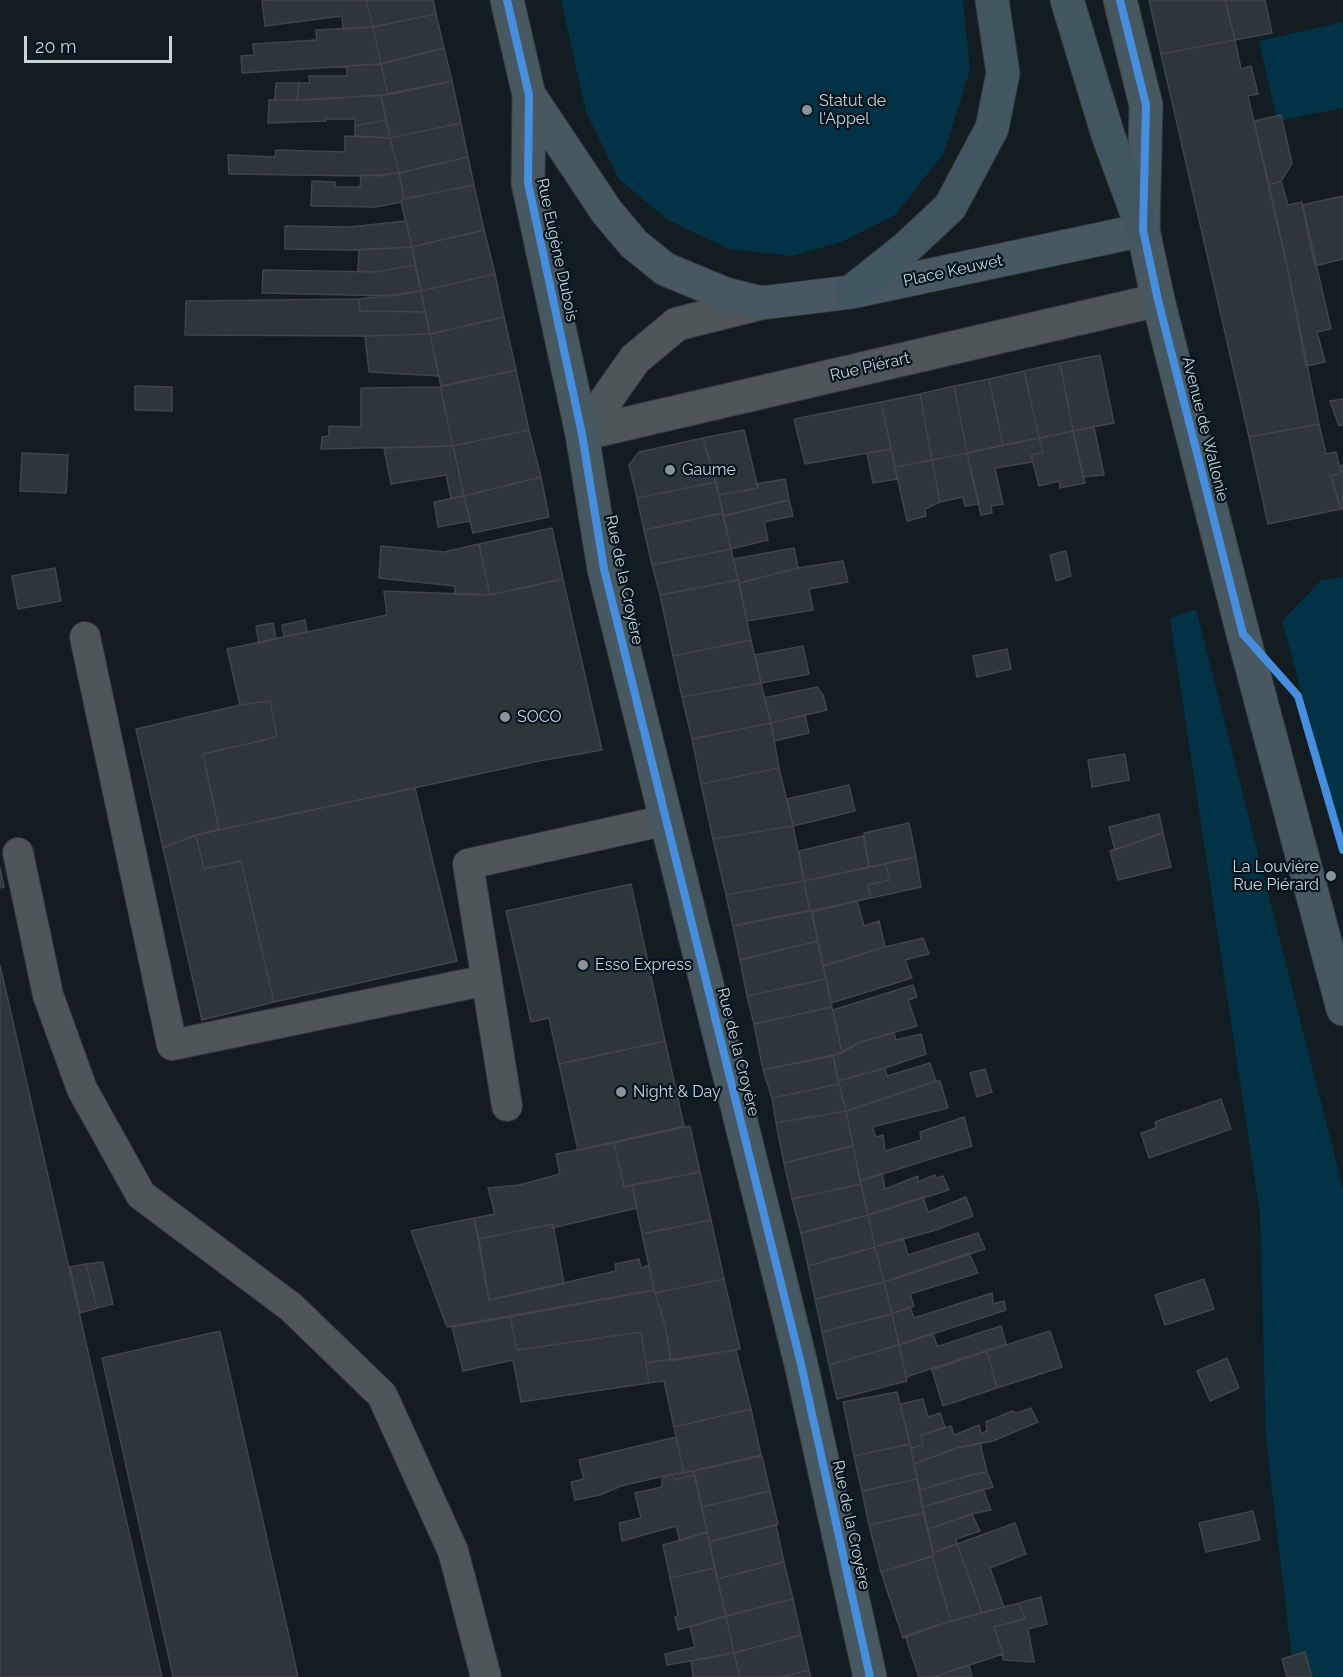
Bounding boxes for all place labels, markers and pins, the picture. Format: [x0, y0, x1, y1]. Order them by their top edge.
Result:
place label: Statut de l'Appel [819, 91, 886, 129]
marker: Statut de l'Appel [800, 103, 814, 117]
place label: Gaume [682, 460, 736, 480]
marker: Gaume [663, 463, 677, 477]
place label: SOCO [517, 707, 562, 727]
marker: SOCO [498, 710, 512, 724]
place label: La Louvière Rue Piérard [1233, 857, 1319, 895]
marker: La Louvière Rue Piérard [1324, 869, 1338, 883]
place label: Esso Express [595, 955, 692, 975]
marker: Esso Express [576, 958, 590, 972]
place label: Night & Day [633, 1082, 721, 1102]
marker: Night & Day [614, 1085, 628, 1099]

